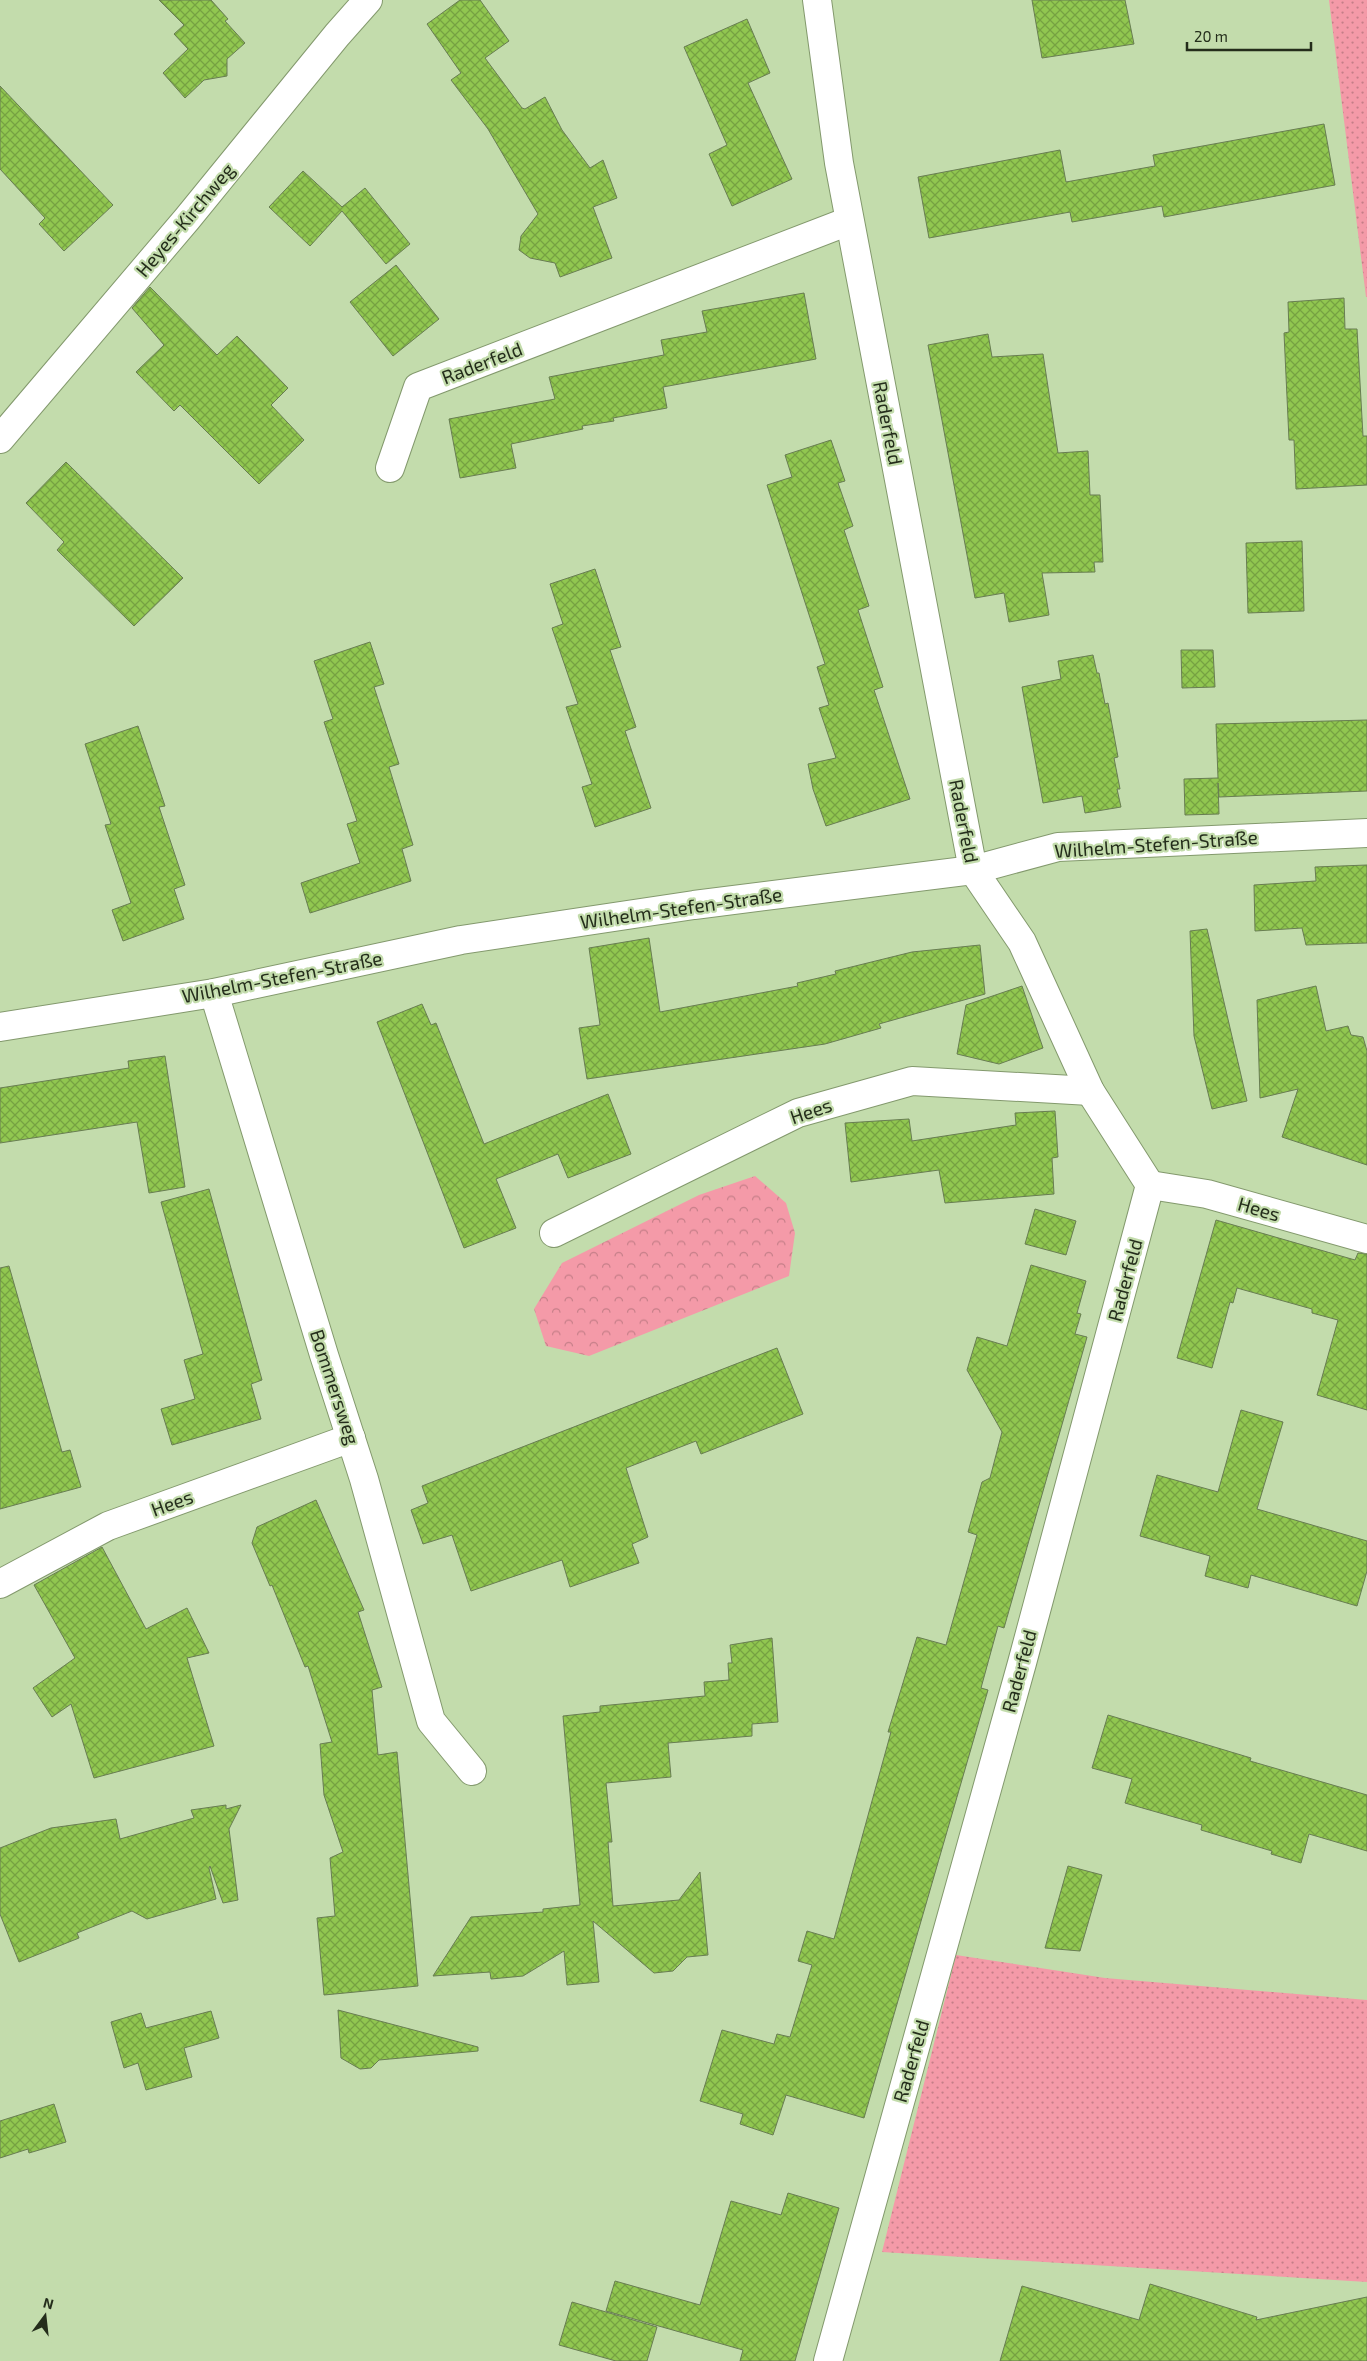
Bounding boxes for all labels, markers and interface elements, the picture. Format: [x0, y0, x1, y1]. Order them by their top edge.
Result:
scale bar [1187, 20, 1311, 52]
text: 20 m [1194, 27, 1228, 45]
street label: Heyes-Kirchweg [130, 158, 239, 281]
street label: Raderfeld [438, 337, 525, 388]
street label: Raderfeld [869, 379, 908, 467]
street label: Raderfeld [945, 777, 984, 865]
street label: Wilhelm-Stefen-Straße [1054, 825, 1258, 862]
street label: Wilhelm-Stefen-Straße [578, 882, 783, 933]
street label: Wilhelm-Stefen-Straße [180, 946, 384, 1007]
street label: Hees [787, 1093, 835, 1128]
street label: Hees [1235, 1192, 1283, 1225]
street label: Raderfeld [1102, 1236, 1147, 1324]
street label: Bommersweg [306, 1326, 365, 1448]
street label: Hees [148, 1484, 196, 1521]
street label: Raderfeld [996, 1627, 1041, 1715]
street label: Raderfeld [888, 2017, 933, 2105]
north arrow [20, 2291, 70, 2341]
text: N [41, 2293, 56, 2312]

